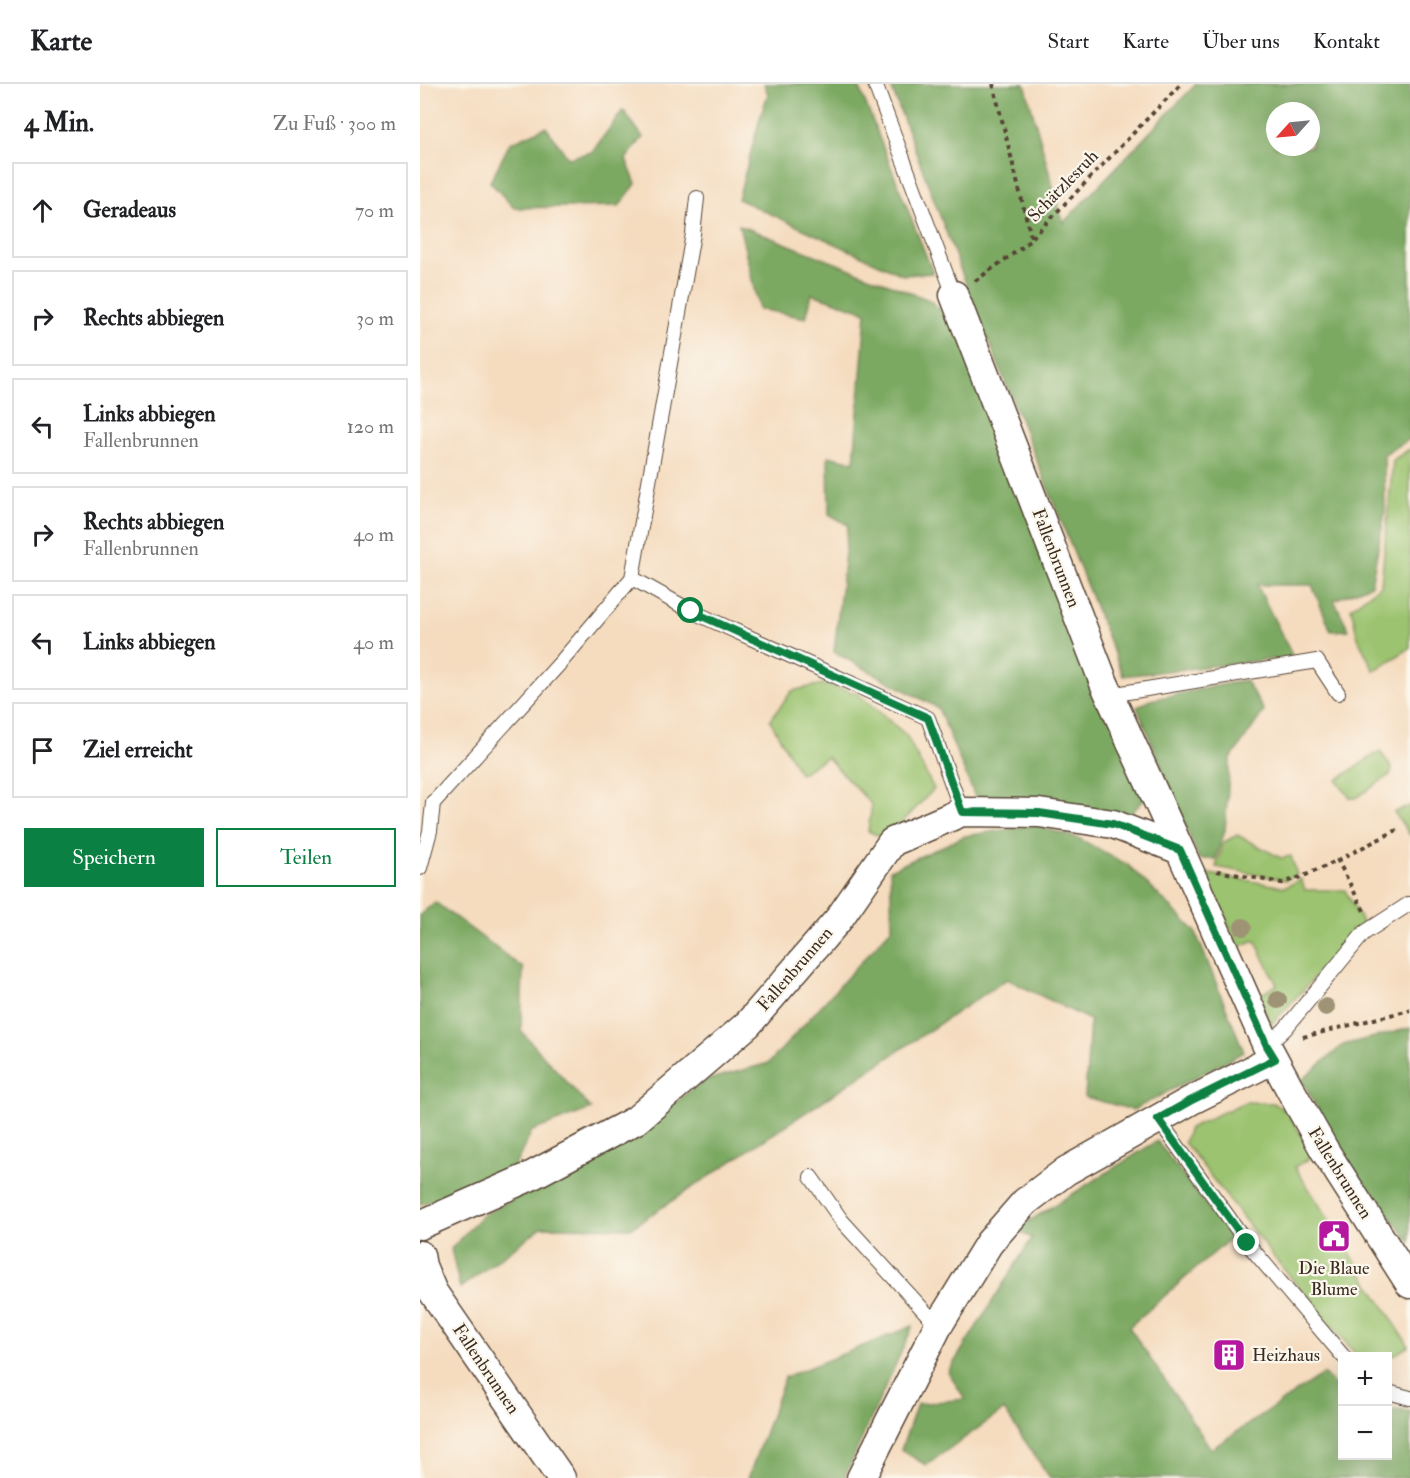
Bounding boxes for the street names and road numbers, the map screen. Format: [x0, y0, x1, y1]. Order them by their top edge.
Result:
street label: Schätzlesruh [1023, 144, 1104, 227]
street label: Fallenbrunnen [1027, 505, 1085, 611]
street label: Fallenbrunnen [752, 922, 838, 1016]
street label: Fallenbrunnen [1303, 1123, 1377, 1223]
street label: Fallenbrunnen [447, 1319, 525, 1419]

